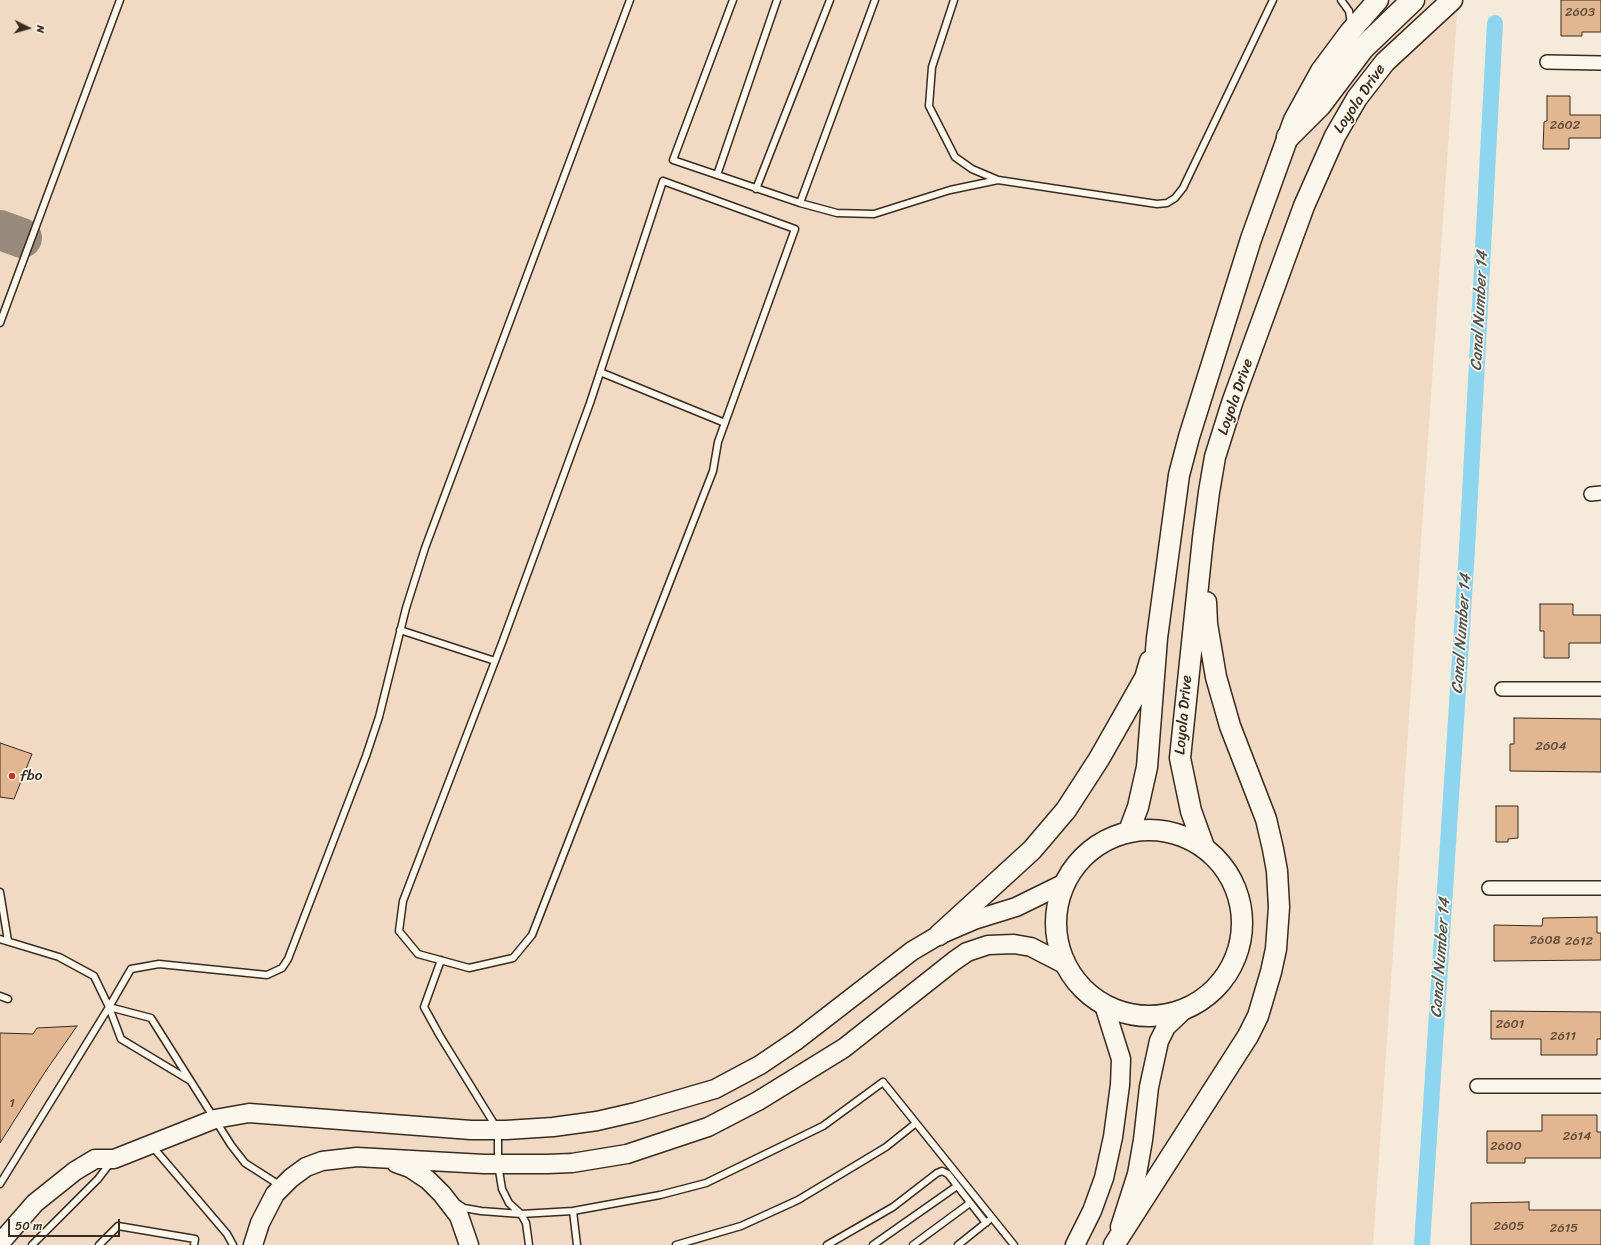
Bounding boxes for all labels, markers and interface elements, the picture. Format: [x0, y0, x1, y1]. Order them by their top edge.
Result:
house number: 2603 [1565, 5, 1595, 21]
north arrow [8, 8, 48, 48]
text: N [31, 24, 50, 34]
street label: Loyola Drive [1330, 61, 1390, 137]
house number: 2602 [1550, 118, 1580, 134]
water label: Canal Number 14 [1467, 251, 1493, 371]
street label: Loyola Drive [1215, 356, 1257, 438]
water label: Canal Number 14 [1448, 574, 1476, 694]
street label: Loyola Drive [1172, 675, 1196, 755]
house number: 2604 [1535, 739, 1567, 755]
place label: fbo [20, 767, 42, 785]
marker: fbo [7, 771, 17, 781]
water label: Canal Number 14 [1427, 898, 1455, 1018]
house number: 2608 [1530, 933, 1560, 949]
house number: 2612 [1565, 934, 1593, 950]
house number: 2601 [1496, 1017, 1524, 1033]
house number: 2611 [1550, 1029, 1576, 1045]
house number: 1 [9, 1096, 15, 1112]
house number: 2614 [1563, 1129, 1591, 1145]
house number: 2600 [1490, 1139, 1522, 1155]
scale bar [10, 1211, 122, 1237]
text: 50 m [15, 1215, 42, 1237]
house number: 2605 [1493, 1219, 1525, 1235]
house number: 2615 [1550, 1221, 1578, 1237]

